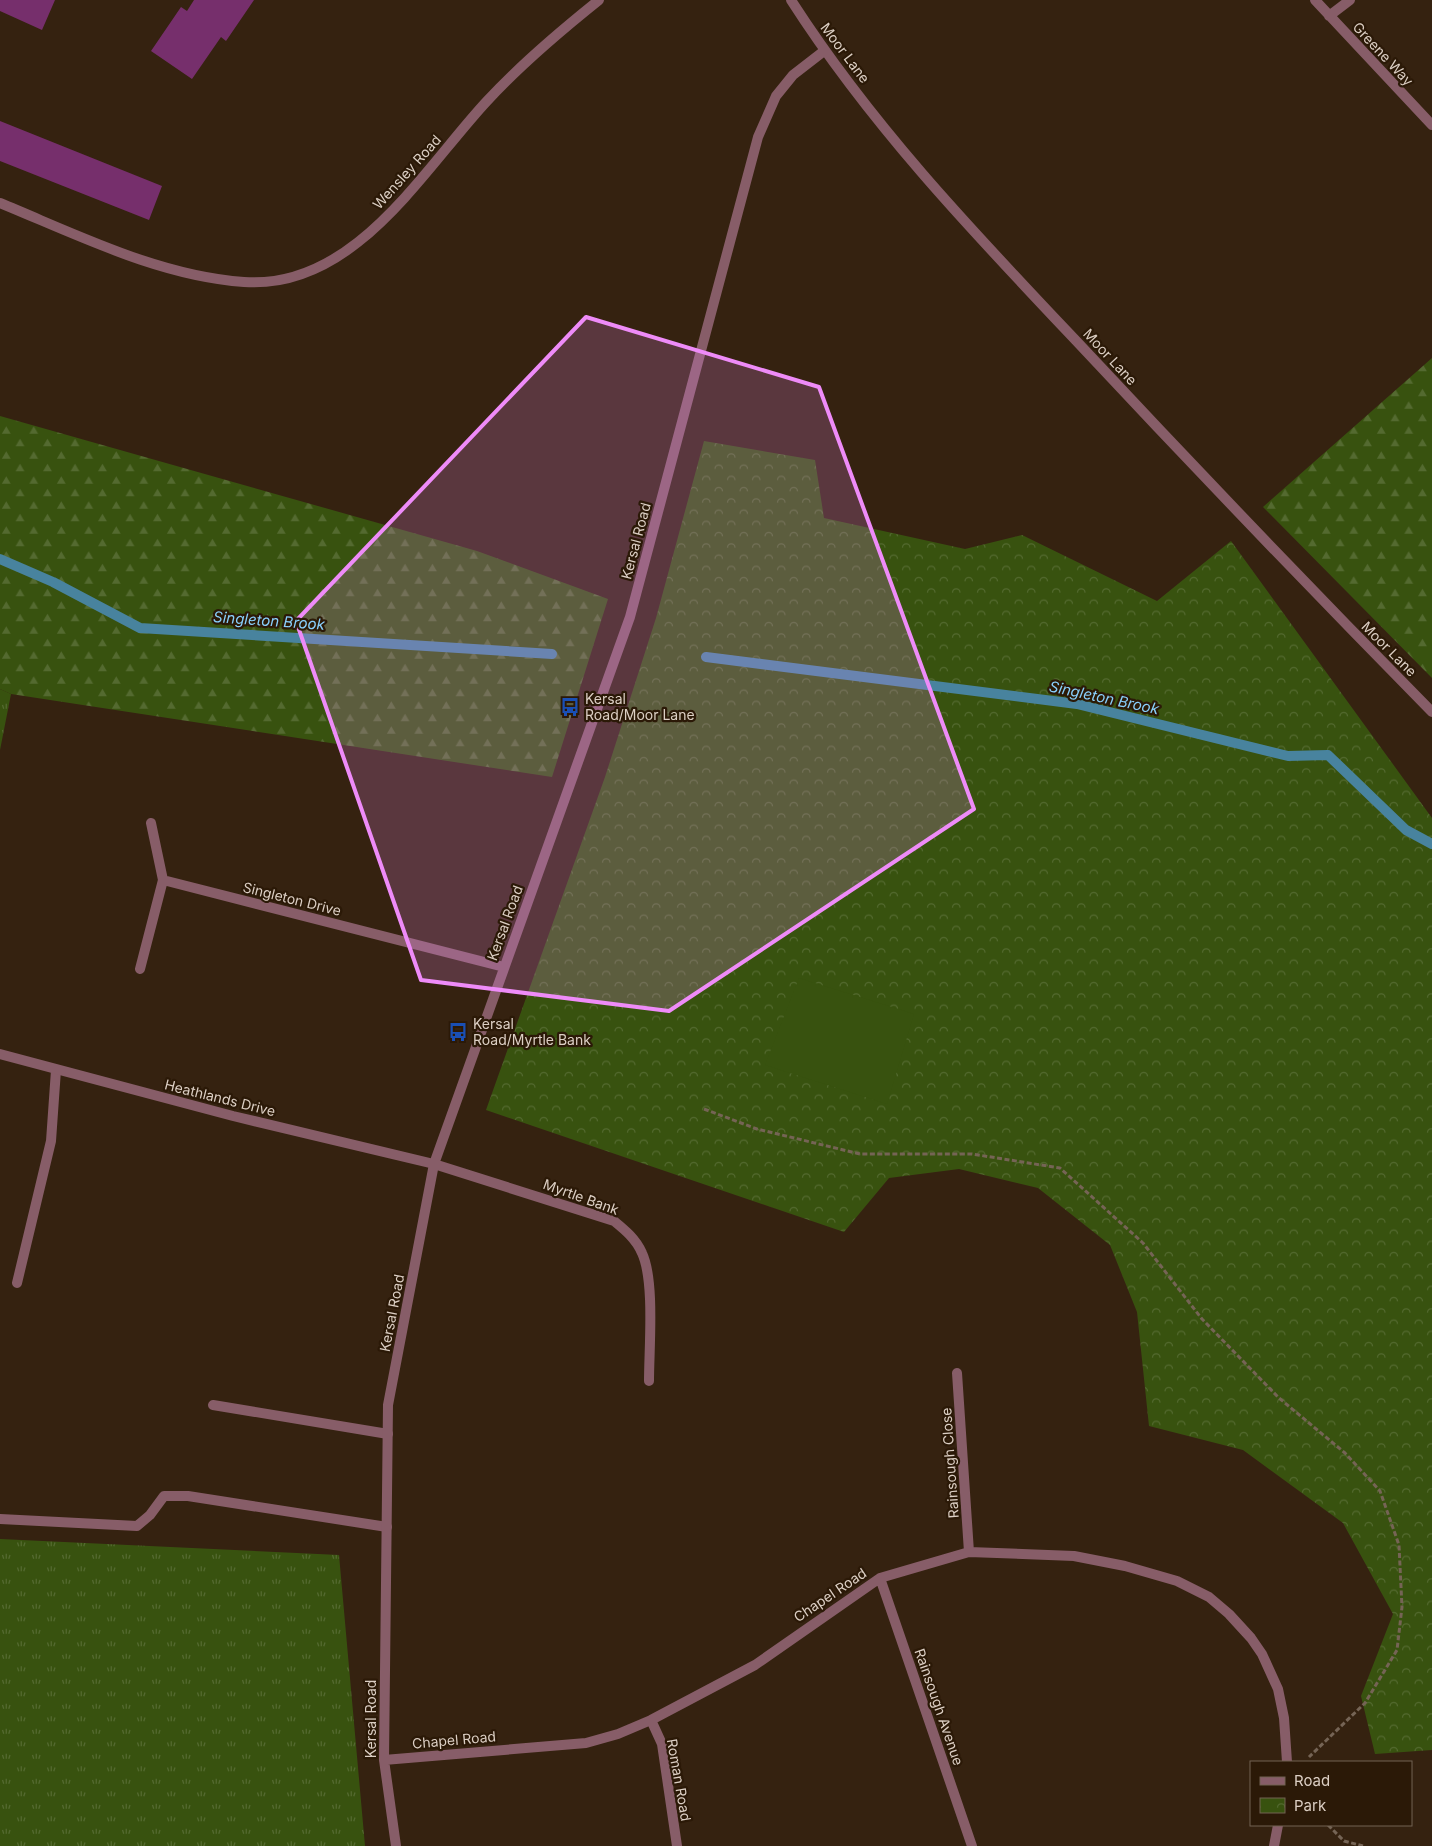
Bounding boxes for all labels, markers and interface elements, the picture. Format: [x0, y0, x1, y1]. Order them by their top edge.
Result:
street label: Greene Way [1350, 18, 1417, 89]
street label: Moor Lane [817, 19, 874, 86]
street label: Wensley Road [369, 131, 444, 212]
street label: Moor Lane [1080, 325, 1141, 388]
street label: Kersal Road [617, 501, 654, 581]
water label: Singleton Brook [213, 607, 326, 634]
street label: Moor Lane [1358, 618, 1420, 680]
water label: Singleton Brook [1047, 677, 1162, 719]
place label: Kersal Road/Moor Lane [585, 690, 695, 723]
bus stop icon: Kersal Road/Moor Lane [559, 696, 581, 718]
street label: Singleton Drive [241, 878, 343, 919]
street label: Kersal Road [483, 883, 526, 963]
place label: Kersal Road/Myrtle Bank [473, 1015, 591, 1048]
bus stop icon: Kersal Road/Myrtle Bank [447, 1021, 469, 1043]
street label: Heathlands Drive [163, 1076, 277, 1120]
street label: Myrtle Bank [541, 1175, 622, 1218]
street label: Kersal Road [376, 1273, 407, 1353]
street label: Rainsough Close [937, 1407, 962, 1519]
street label: Chapel Road [790, 1564, 869, 1625]
street label: Rainsough Avenue [911, 1646, 967, 1768]
street label: Kersal Road [362, 1680, 379, 1758]
street label: Chapel Road [411, 1727, 497, 1752]
street label: Roman Road [664, 1737, 695, 1822]
legend [1250, 1761, 1412, 1826]
text: Road [1294, 1771, 1330, 1790]
text: Park [1294, 1796, 1327, 1815]

